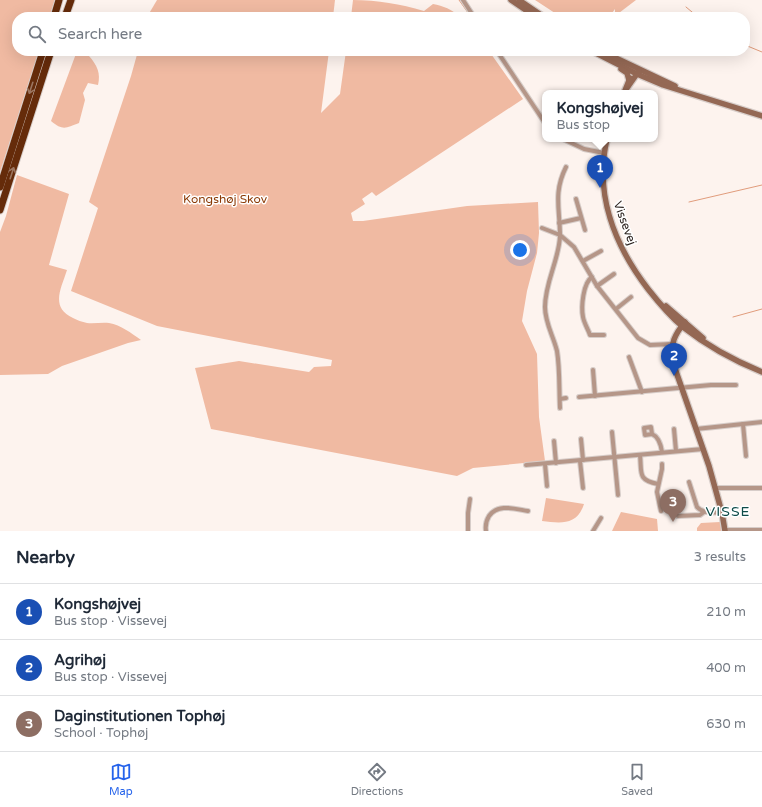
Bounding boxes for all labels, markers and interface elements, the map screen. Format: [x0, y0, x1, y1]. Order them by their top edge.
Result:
search box [12, 12, 750, 56]
icon: search [26, 23, 48, 45]
text: Search here [58, 25, 142, 43]
one-way arrow [27, 82, 35, 94]
popup [542, 90, 658, 142]
text: Kongshøjvej [556, 99, 644, 117]
text: Bus stop [556, 117, 610, 133]
pin: 1 [587, 155, 613, 188]
one-way arrow [9, 167, 16, 180]
park label: Kongshøj Skov [183, 192, 268, 206]
street label: Vissevej [611, 199, 639, 247]
your location [510, 240, 530, 260]
pin: 2 [661, 343, 687, 376]
pin: 3 [660, 489, 686, 522]
district label: VISSE [706, 503, 750, 520]
text: Nearby [16, 547, 75, 568]
text: 3 results [694, 549, 746, 565]
text: Kongshøjvej [54, 595, 141, 613]
text: 1 [25, 604, 33, 620]
text: 210 m [706, 604, 746, 620]
text: Bus stop · Vissevej [54, 613, 167, 629]
text: Agrihøj [54, 651, 106, 669]
text: 2 [25, 660, 33, 676]
text: 400 m [706, 660, 746, 676]
text: Bus stop · Vissevej [54, 669, 167, 685]
text: Daginstitutionen Tophøj [54, 707, 225, 725]
text: 3 [25, 716, 33, 732]
text: 630 m [706, 716, 746, 732]
text: School · Tophøj [54, 725, 148, 741]
tab: Map [109, 761, 133, 798]
tab: Directions [351, 761, 403, 798]
tab: Saved [621, 761, 653, 798]

